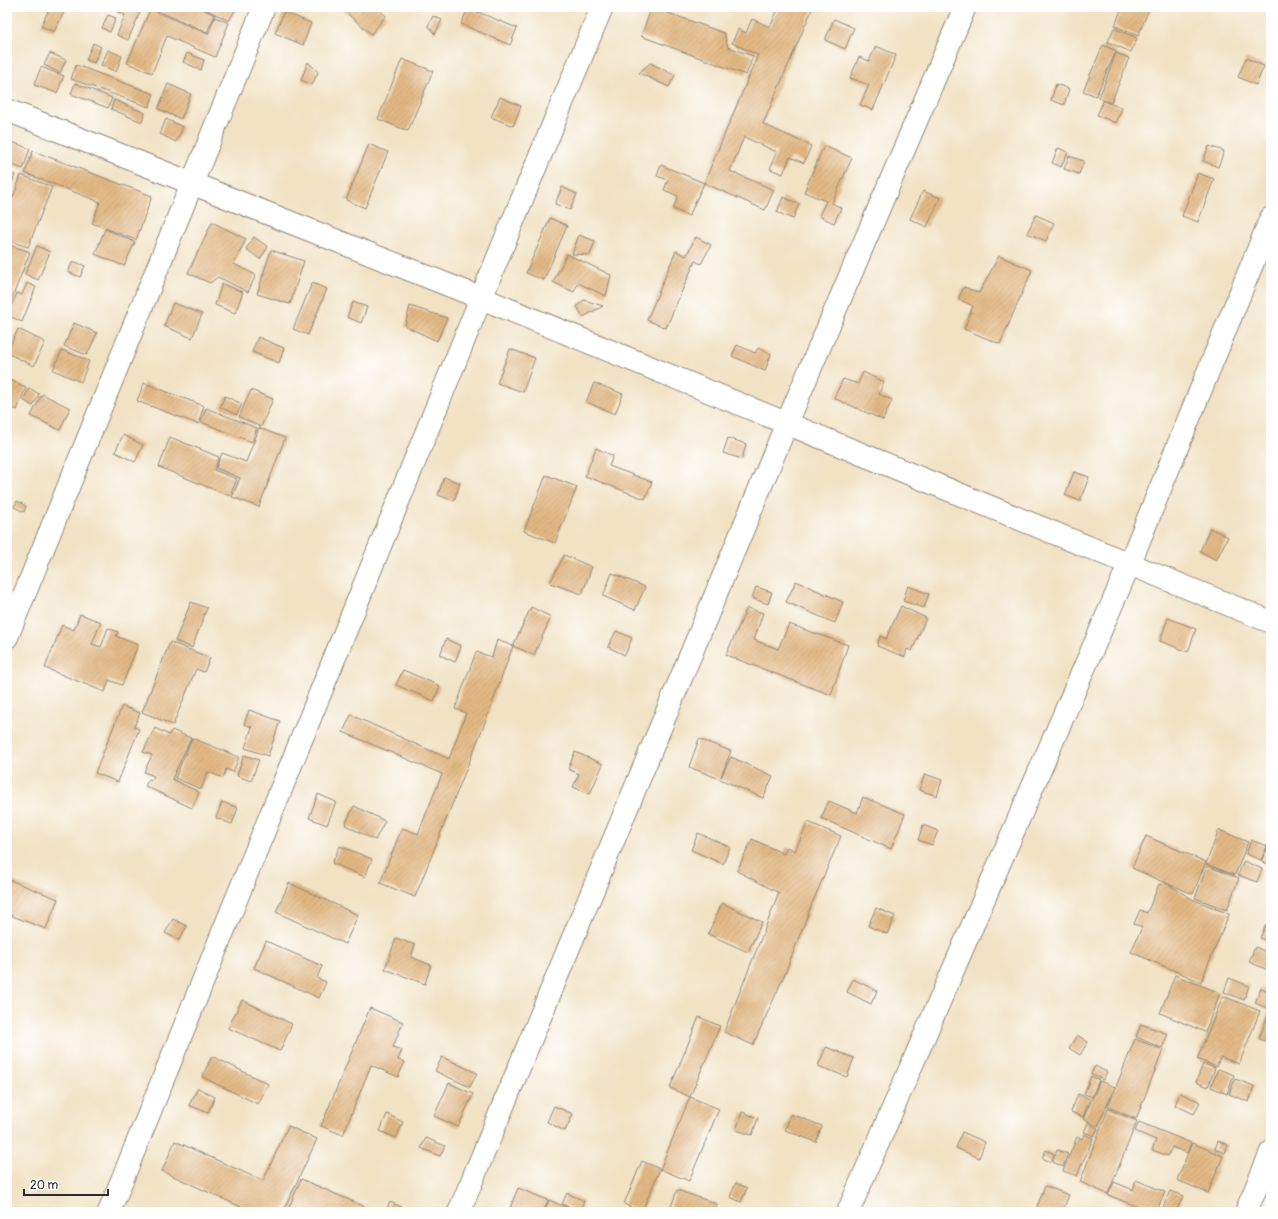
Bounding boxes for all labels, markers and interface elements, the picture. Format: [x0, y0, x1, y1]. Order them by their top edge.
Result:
scale bar [24, 1171, 108, 1197]
text: 20 m [30, 1178, 59, 1193]

